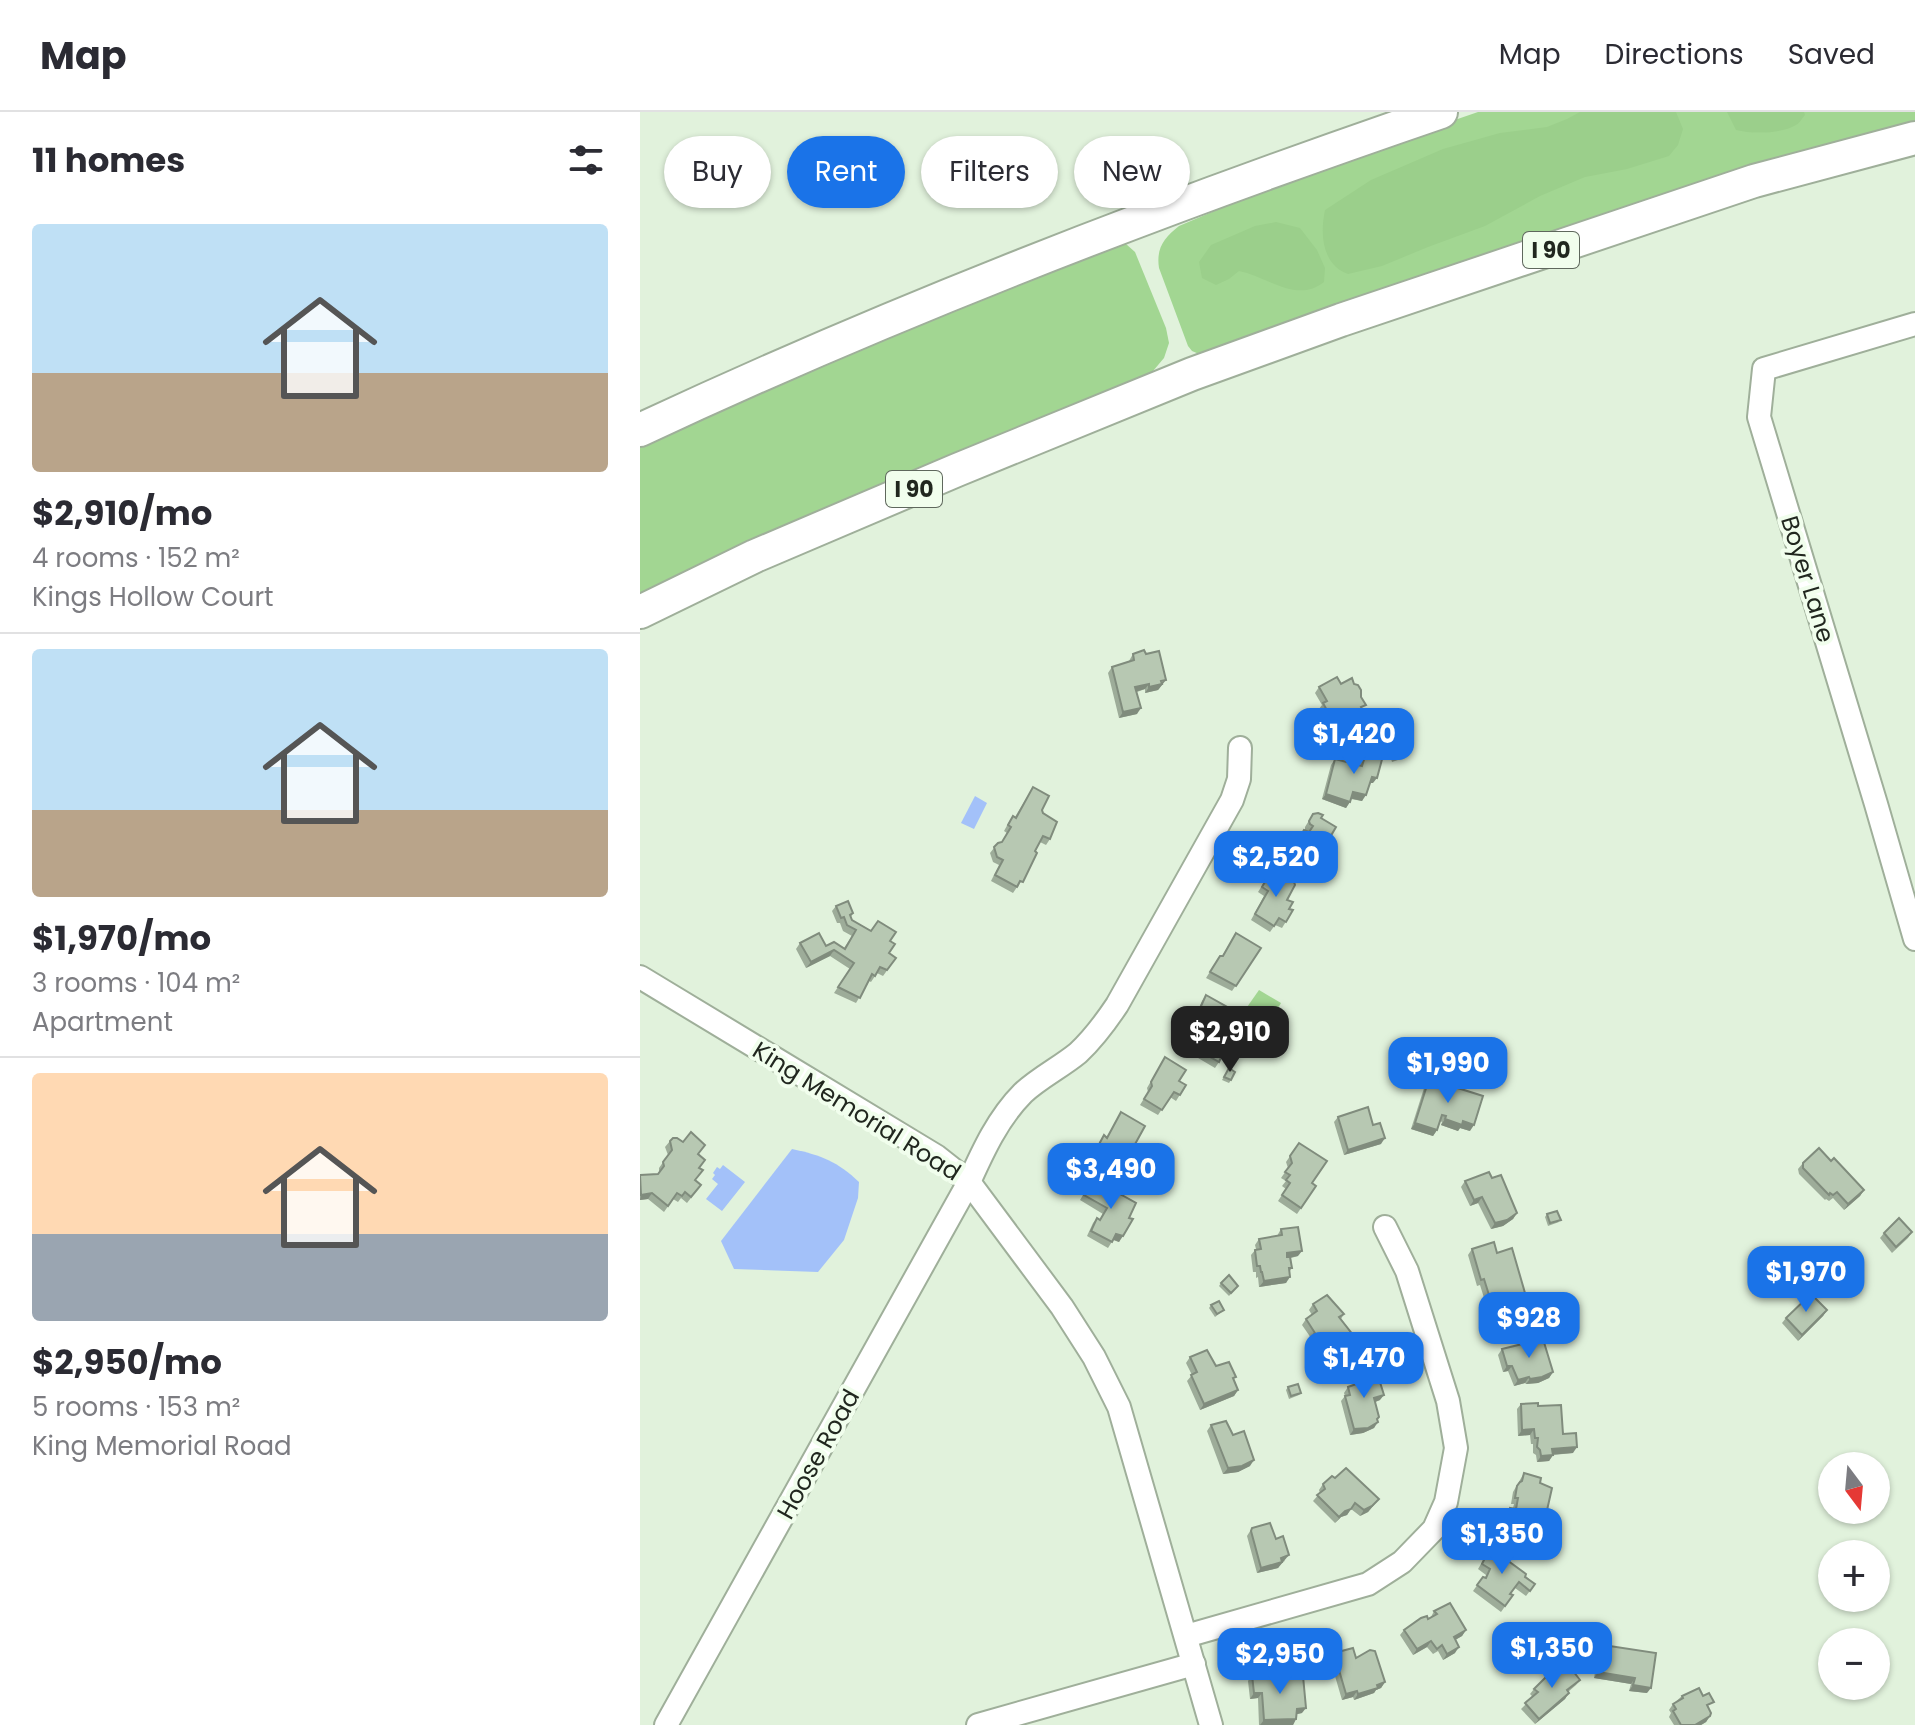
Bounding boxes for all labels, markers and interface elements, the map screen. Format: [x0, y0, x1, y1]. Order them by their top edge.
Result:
text: Map [40, 29, 127, 82]
text: Map [1499, 35, 1561, 74]
text: Directions [1605, 35, 1744, 74]
text: Saved [1788, 35, 1875, 74]
text: 11 homes [32, 136, 185, 184]
chip: Buy [664, 136, 771, 208]
chip: Rent [787, 136, 905, 208]
chip: Filters [921, 136, 1058, 208]
chip: New [1074, 136, 1190, 208]
icon: filters [564, 138, 608, 182]
road number: I 90 [1523, 232, 1579, 268]
icon: home [248, 276, 392, 420]
road number: I 90 [886, 471, 942, 507]
text: $2,910/mo [32, 489, 212, 537]
street label: Boyer Lane [1773, 512, 1843, 646]
text: 4 rooms · 152 m² [32, 540, 240, 576]
text: Kings Hollow Court [32, 579, 274, 615]
icon: home [248, 701, 392, 845]
pin: $1,420 [1289, 708, 1419, 776]
text: $1,420 [1312, 716, 1396, 752]
pin: $2,520 [1211, 831, 1341, 899]
text: $2,520 [1232, 839, 1320, 875]
text: $1,970/mo [32, 914, 211, 962]
text: 3 rooms · 104 m² [32, 965, 240, 1001]
text: Apartment [32, 1004, 173, 1040]
pin: $2,910 [1165, 1006, 1295, 1074]
text: $2,910 [1189, 1014, 1271, 1050]
street label: King Memorial Road [747, 1033, 967, 1189]
pin: $1,990 [1383, 1037, 1513, 1105]
text: $1,990 [1406, 1045, 1490, 1081]
icon: home [248, 1125, 392, 1269]
pin: $3,490 [1046, 1143, 1176, 1211]
text: $3,490 [1066, 1151, 1156, 1187]
pin: $1,970 [1741, 1246, 1871, 1314]
text: $1,970 [1765, 1254, 1847, 1290]
pin: $928 [1482, 1292, 1576, 1360]
text: $928 [1497, 1300, 1561, 1336]
pin: $1,470 [1299, 1332, 1429, 1400]
text: $2,950/mo [32, 1338, 222, 1386]
text: $1,470 [1323, 1340, 1405, 1376]
street label: Hoose Road [769, 1383, 867, 1525]
text: 5 rooms · 153 m² [32, 1389, 240, 1425]
text: King Memorial Road [32, 1428, 292, 1464]
north arrow [1818, 1452, 1890, 1524]
map controls [1818, 1452, 1890, 1700]
pin: $1,350 [1437, 1508, 1567, 1576]
text: $1,350 [1460, 1516, 1544, 1552]
button: + [1818, 1540, 1890, 1612]
pin: $1,350 [1487, 1622, 1617, 1690]
pin: $2,950 [1215, 1628, 1345, 1696]
button: − [1818, 1628, 1890, 1700]
text: $1,350 [1510, 1630, 1594, 1666]
text: $2,950 [1235, 1636, 1325, 1672]

